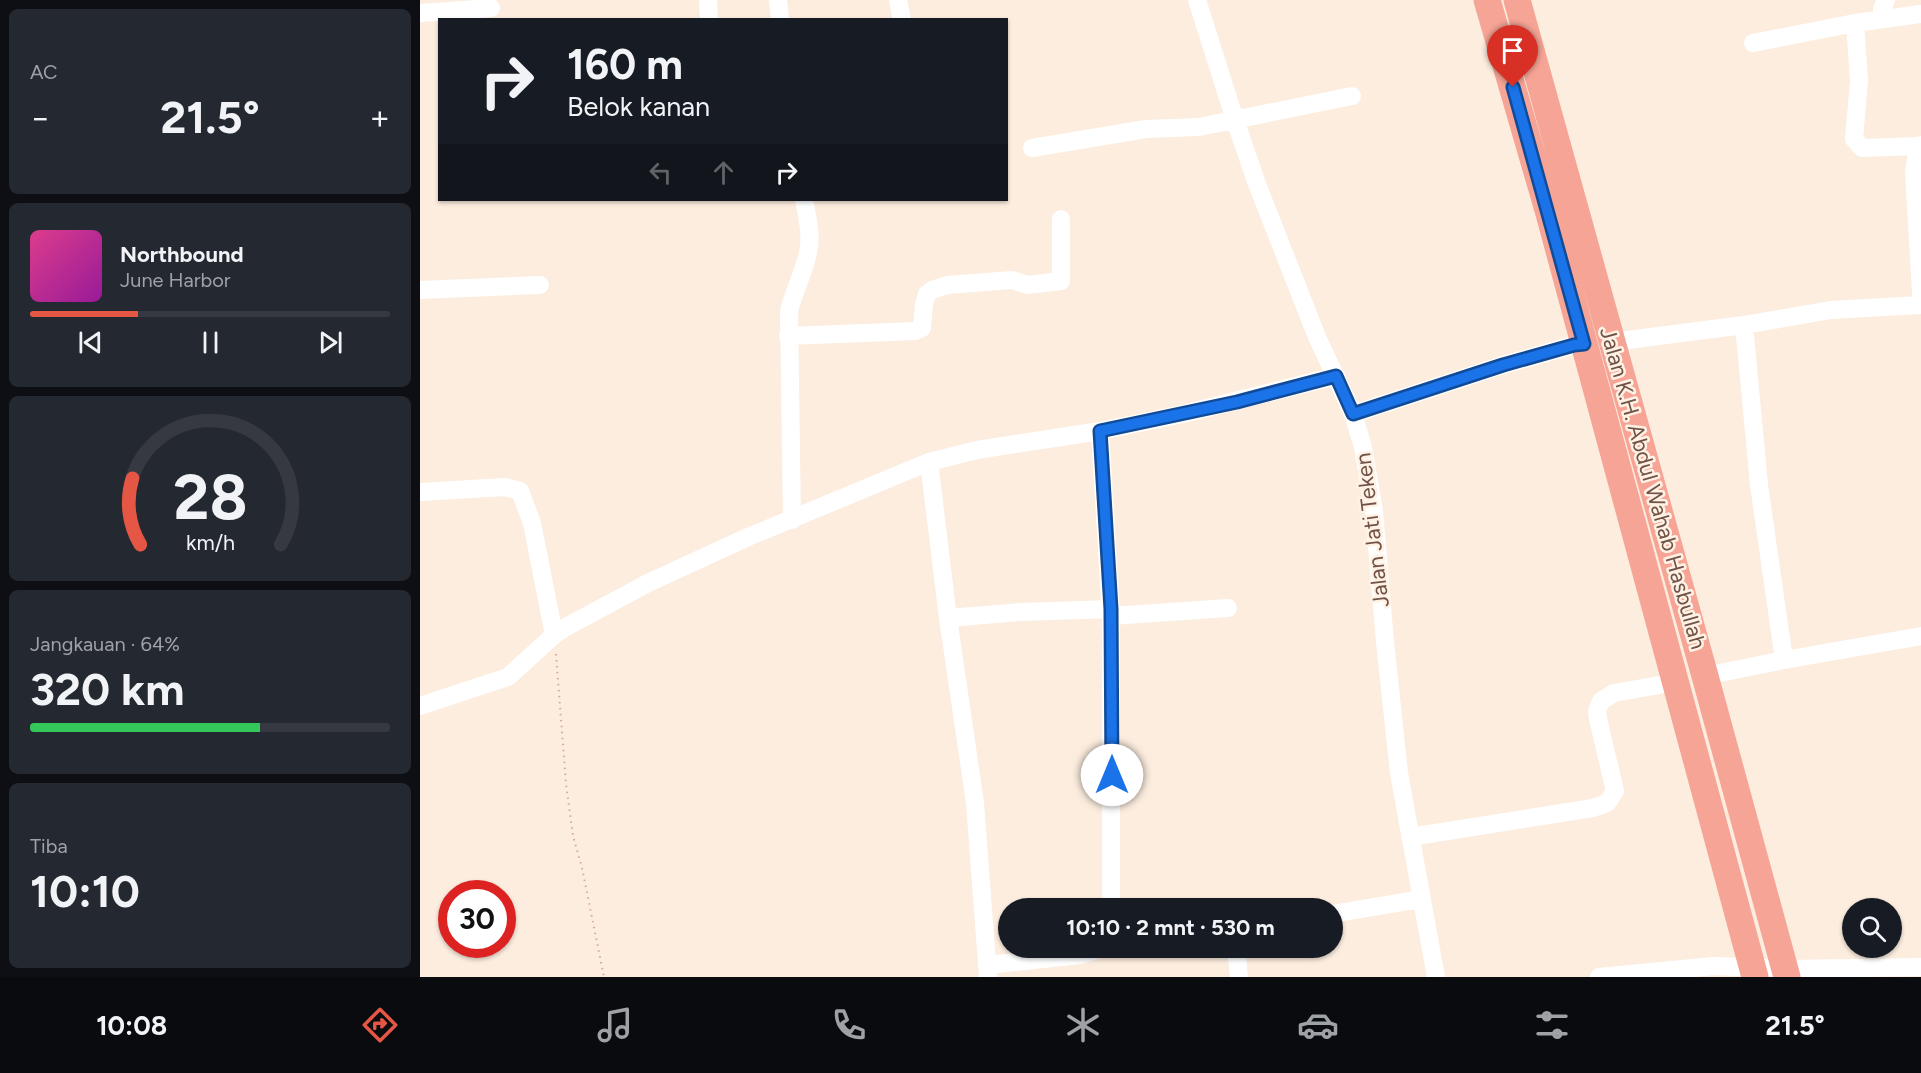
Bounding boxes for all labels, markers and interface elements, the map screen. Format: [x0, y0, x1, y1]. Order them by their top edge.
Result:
pin [1487, 25, 1538, 87]
icon: arrive [1496, 34, 1529, 67]
text: 160 m [567, 39, 683, 90]
icon: right [468, 42, 546, 120]
text: AC [30, 60, 58, 84]
text: 21.5° [160, 90, 260, 144]
text: Belok kanan [567, 90, 710, 123]
text: − [30, 98, 51, 137]
text: + [369, 98, 390, 137]
icon: left [644, 156, 677, 189]
icon: ahead [707, 156, 740, 189]
icon: right [770, 156, 803, 189]
text: Northbound [120, 241, 244, 268]
text: June Harbor [120, 268, 231, 292]
street label: Jalan K.H. Abdul Wahab Hasbullah [1594, 324, 1712, 652]
icon: previous [74, 326, 107, 359]
icon: pause [194, 326, 227, 359]
icon: next [314, 326, 347, 359]
street label: Jalan Jati Teken [1349, 451, 1395, 609]
text: 28 [173, 461, 247, 536]
text: km/h [186, 531, 234, 556]
text: Jangkauan · 64% [30, 632, 180, 656]
text: 320 km [30, 662, 184, 716]
position arrow [1080, 743, 1144, 807]
text: Tiba [30, 834, 68, 858]
text: 10:10 [30, 864, 140, 918]
speed limit sign: 30 [438, 880, 516, 958]
map controls [1842, 898, 1902, 958]
button: search [1842, 898, 1902, 958]
text: 10:10 · 2 mnt · 530 m [1066, 914, 1275, 941]
icon: directions [359, 1004, 401, 1046]
icon: music [594, 1004, 636, 1046]
icon: phone [828, 1004, 870, 1046]
icon: climate [1062, 1004, 1104, 1046]
icon: car [1297, 1004, 1339, 1046]
icon: filters [1531, 1004, 1573, 1046]
text: 10:08 [96, 1009, 167, 1042]
text: 21.5° [1765, 1009, 1825, 1042]

